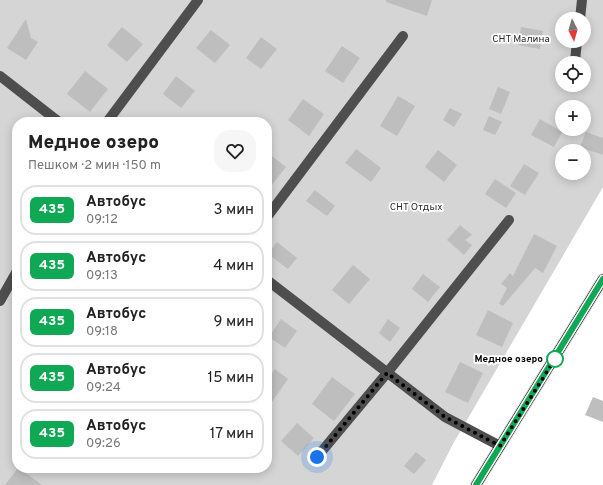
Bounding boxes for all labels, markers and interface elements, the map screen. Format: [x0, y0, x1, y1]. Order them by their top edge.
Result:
north arrow [555, 12, 591, 48]
map controls [555, 12, 591, 180]
park label: СНТ Малина [492, 33, 550, 46]
button: locate [555, 56, 591, 92]
button: + [555, 100, 591, 136]
button: heart [214, 130, 256, 172]
text: Медное озеро [28, 131, 159, 155]
button: − [555, 144, 591, 180]
text: Пешком · 2 мин · 150 m [28, 158, 161, 174]
text: Автобус [86, 193, 146, 212]
text: 435 [39, 201, 65, 218]
text: 3 мин [213, 201, 254, 220]
park label: СНТ Отдых [390, 201, 442, 214]
text: 09:12 [86, 212, 118, 228]
text: Автобус [86, 249, 146, 268]
text: 435 [39, 257, 65, 274]
text: 4 мин [213, 257, 254, 276]
text: 09:13 [86, 268, 118, 284]
text: Автобус [86, 305, 146, 324]
text: 435 [39, 313, 65, 330]
text: 9 мин [214, 313, 254, 332]
text: 09:18 [86, 324, 118, 340]
marker: Медное озеро [546, 350, 564, 368]
place label: Медное озеро [474, 353, 543, 366]
text: Автобус [86, 361, 146, 380]
text: 435 [39, 369, 65, 386]
text: 15 мин [208, 369, 254, 388]
text: 09:24 [86, 380, 121, 396]
text: Автобус [86, 417, 146, 436]
text: 435 [39, 425, 65, 442]
text: 17 мин [210, 425, 254, 444]
text: 09:26 [86, 436, 121, 452]
your location [307, 447, 327, 467]

